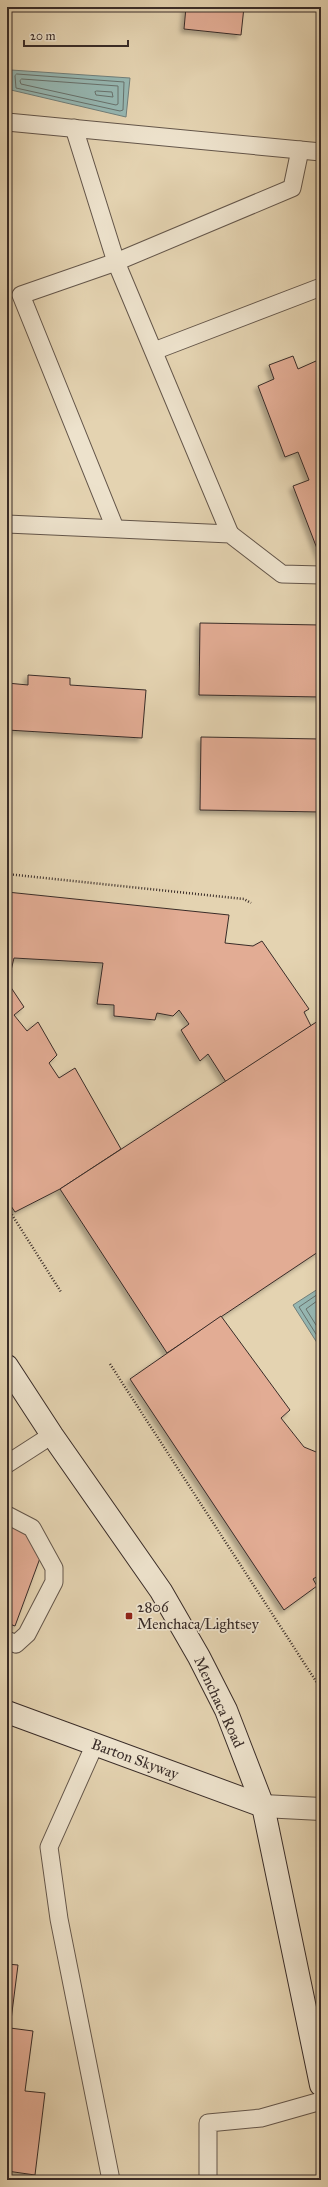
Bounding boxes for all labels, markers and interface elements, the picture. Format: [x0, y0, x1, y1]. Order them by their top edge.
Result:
scale bar [24, 22, 128, 48]
text: 20 m [30, 29, 56, 43]
place label: 2806 Menchaca/Lightsey [137, 1598, 260, 1633]
marker: 2806 Menchaca/Lightsey [124, 1611, 134, 1621]
street label: Menchaca Road [190, 1654, 248, 1751]
street label: Barton Skyway [89, 1735, 182, 1783]

